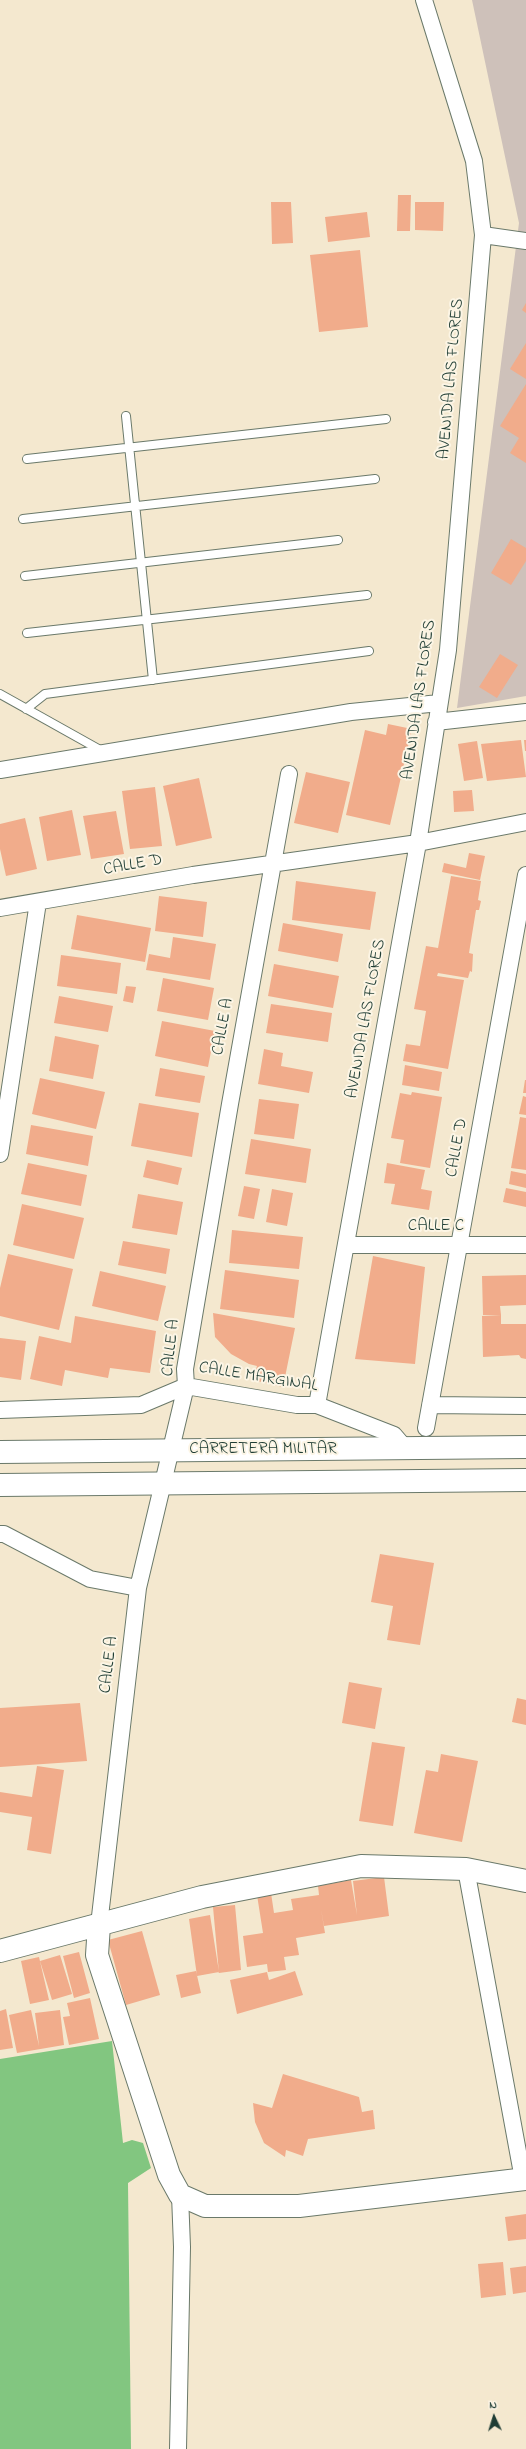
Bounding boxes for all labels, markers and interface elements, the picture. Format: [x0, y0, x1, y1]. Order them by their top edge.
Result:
street label: AVENIDA LAS FLORES [435, 298, 469, 460]
street label: AVENIDA LAS FLORES [399, 619, 441, 781]
street label: CALLE D [102, 851, 164, 881]
street label: AVENIDA LAS FLORES [343, 938, 391, 1100]
street label: CALLE A [209, 997, 239, 1057]
street label: CALLE D [443, 1117, 473, 1179]
street label: CALLE C [408, 1217, 464, 1237]
street label: CALLE A [159, 1318, 185, 1378]
street label: CALLE MARGINAL [197, 1359, 319, 1397]
street label: CARRETERA MILITAR [189, 1440, 337, 1460]
street label: CALLE A [96, 1635, 124, 1695]
north arrow [474, 2397, 514, 2437]
text: N [489, 2397, 497, 2413]

